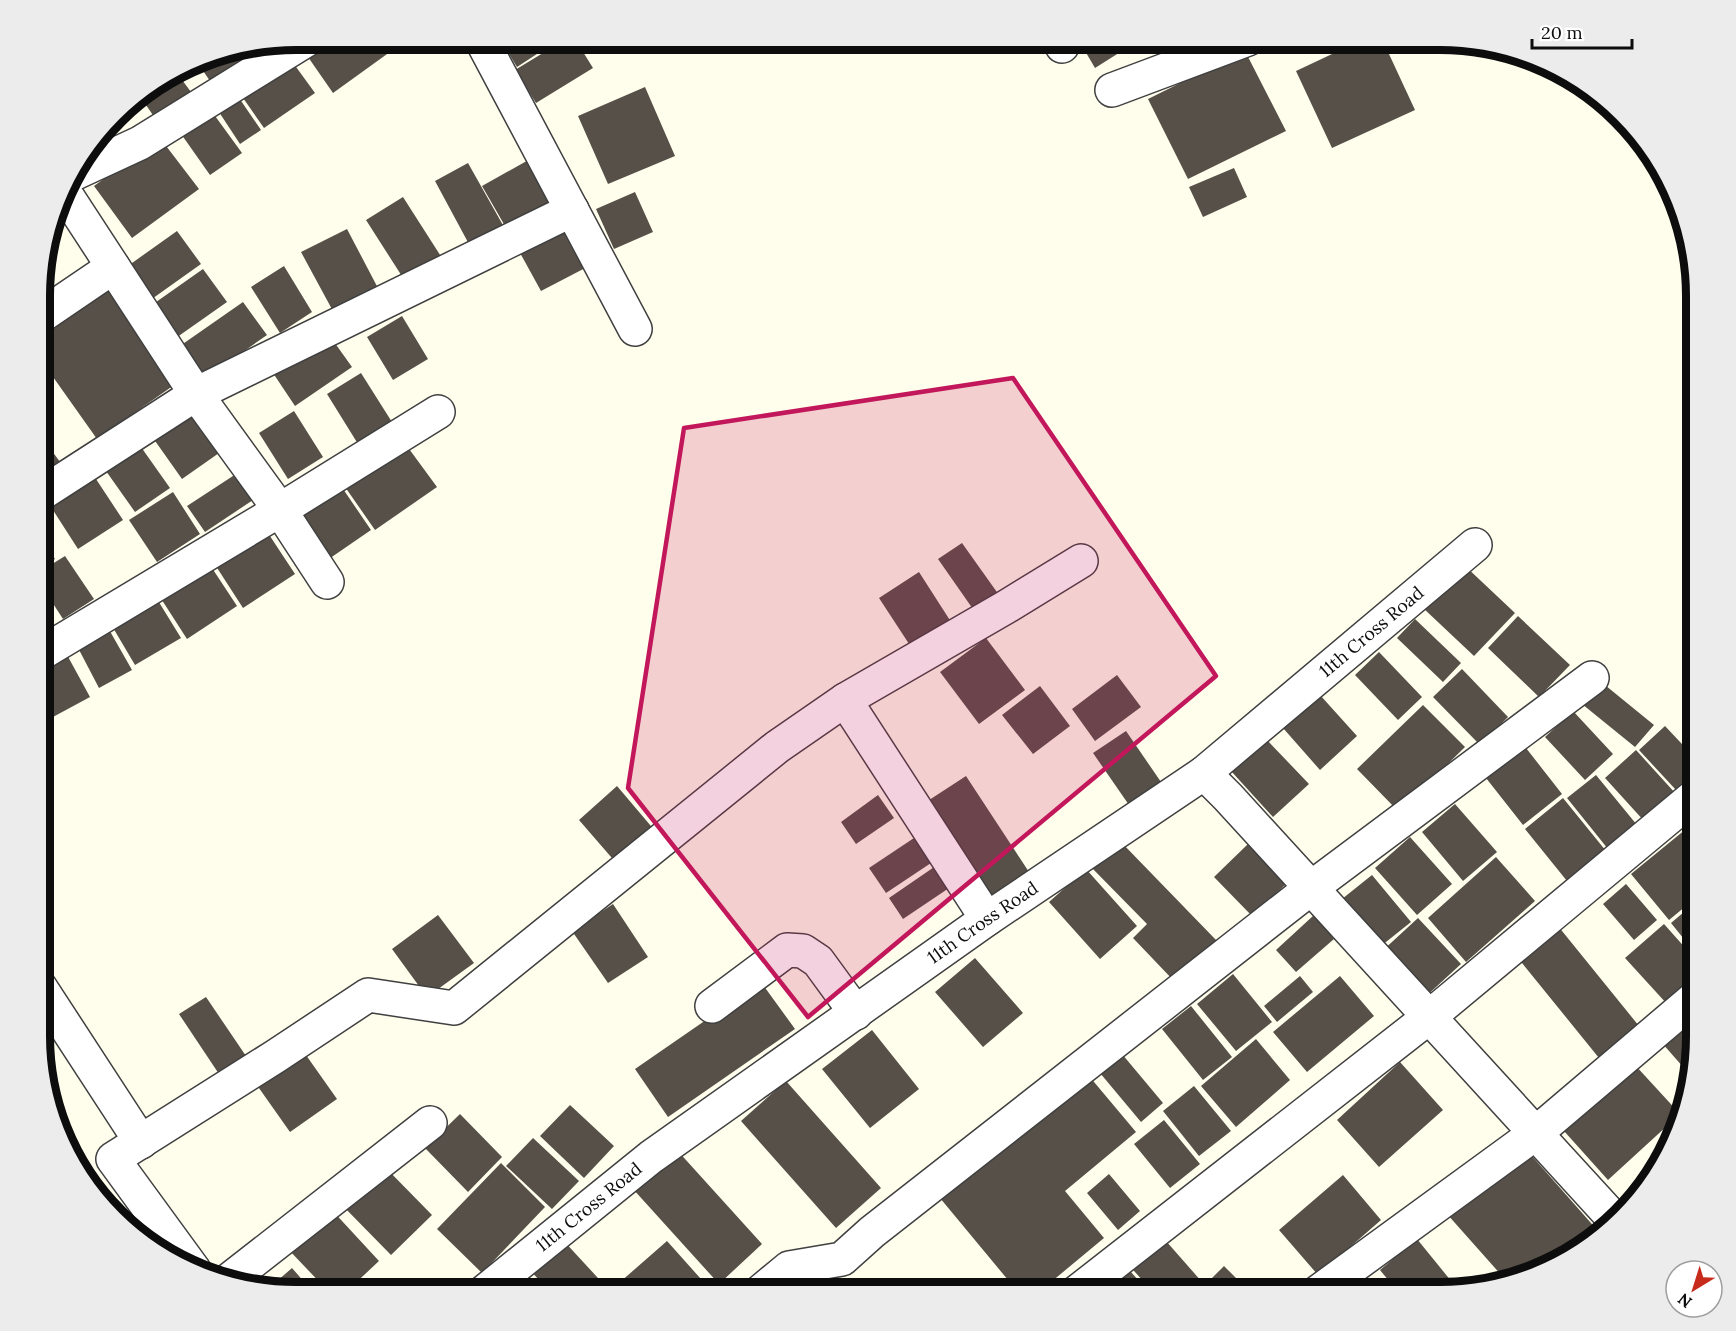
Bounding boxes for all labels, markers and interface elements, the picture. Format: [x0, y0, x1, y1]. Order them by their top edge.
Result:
scale bar [1532, 12, 1632, 50]
text: 20 m [1541, 21, 1583, 44]
street label: 11th Cross Road [1314, 581, 1428, 682]
street label: 11th Cross Road [923, 876, 1043, 969]
street label: 11th Cross Road [531, 1157, 646, 1256]
north arrow [1664, 1259, 1724, 1319]
text: N [1674, 1289, 1696, 1313]

